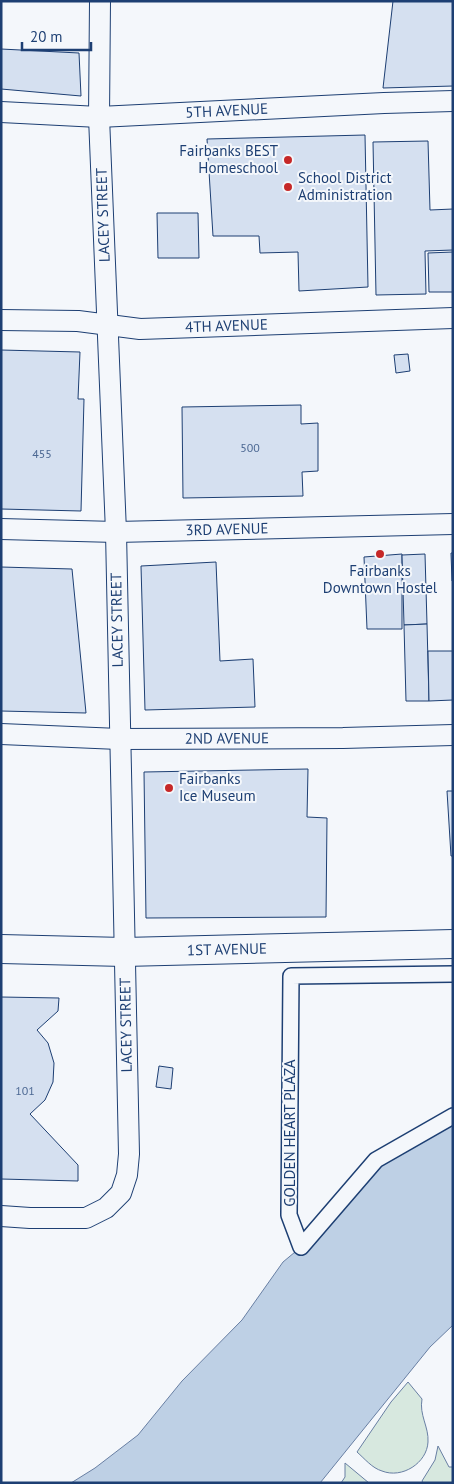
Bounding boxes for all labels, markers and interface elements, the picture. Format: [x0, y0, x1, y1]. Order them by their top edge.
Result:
scale bar [22, 20, 91, 52]
text: 20 m [30, 27, 63, 46]
street label: 5TH AVENUE [185, 99, 268, 122]
place label: Fairbanks BEST Homeschool [179, 141, 279, 177]
marker: Fairbanks BEST Homeschool [282, 154, 294, 166]
street label: LACEY STREET [91, 167, 114, 263]
place label: School District Administration [298, 168, 393, 204]
marker: School District Administration [282, 181, 294, 193]
street label: 4TH AVENUE [185, 315, 268, 336]
house number: 500 [240, 440, 260, 455]
house number: 455 [32, 446, 52, 461]
street label: 3RD AVENUE [185, 518, 269, 539]
marker: Fairbanks Downtown Hostel [374, 548, 386, 560]
place label: Fairbanks Downtown Hostel [323, 561, 438, 597]
street label: LACEY STREET [106, 572, 127, 667]
street label: 2ND AVENUE [185, 728, 269, 748]
place label: Fairbanks Ice Museum [179, 769, 256, 805]
marker: Fairbanks Ice Museum [163, 782, 175, 794]
street label: 1ST AVENUE [187, 939, 267, 959]
street label: LACEY STREET [115, 977, 136, 1072]
street label: GOLDEN HEART PLAZA [280, 1059, 299, 1207]
house number: 101 [15, 1083, 35, 1098]

